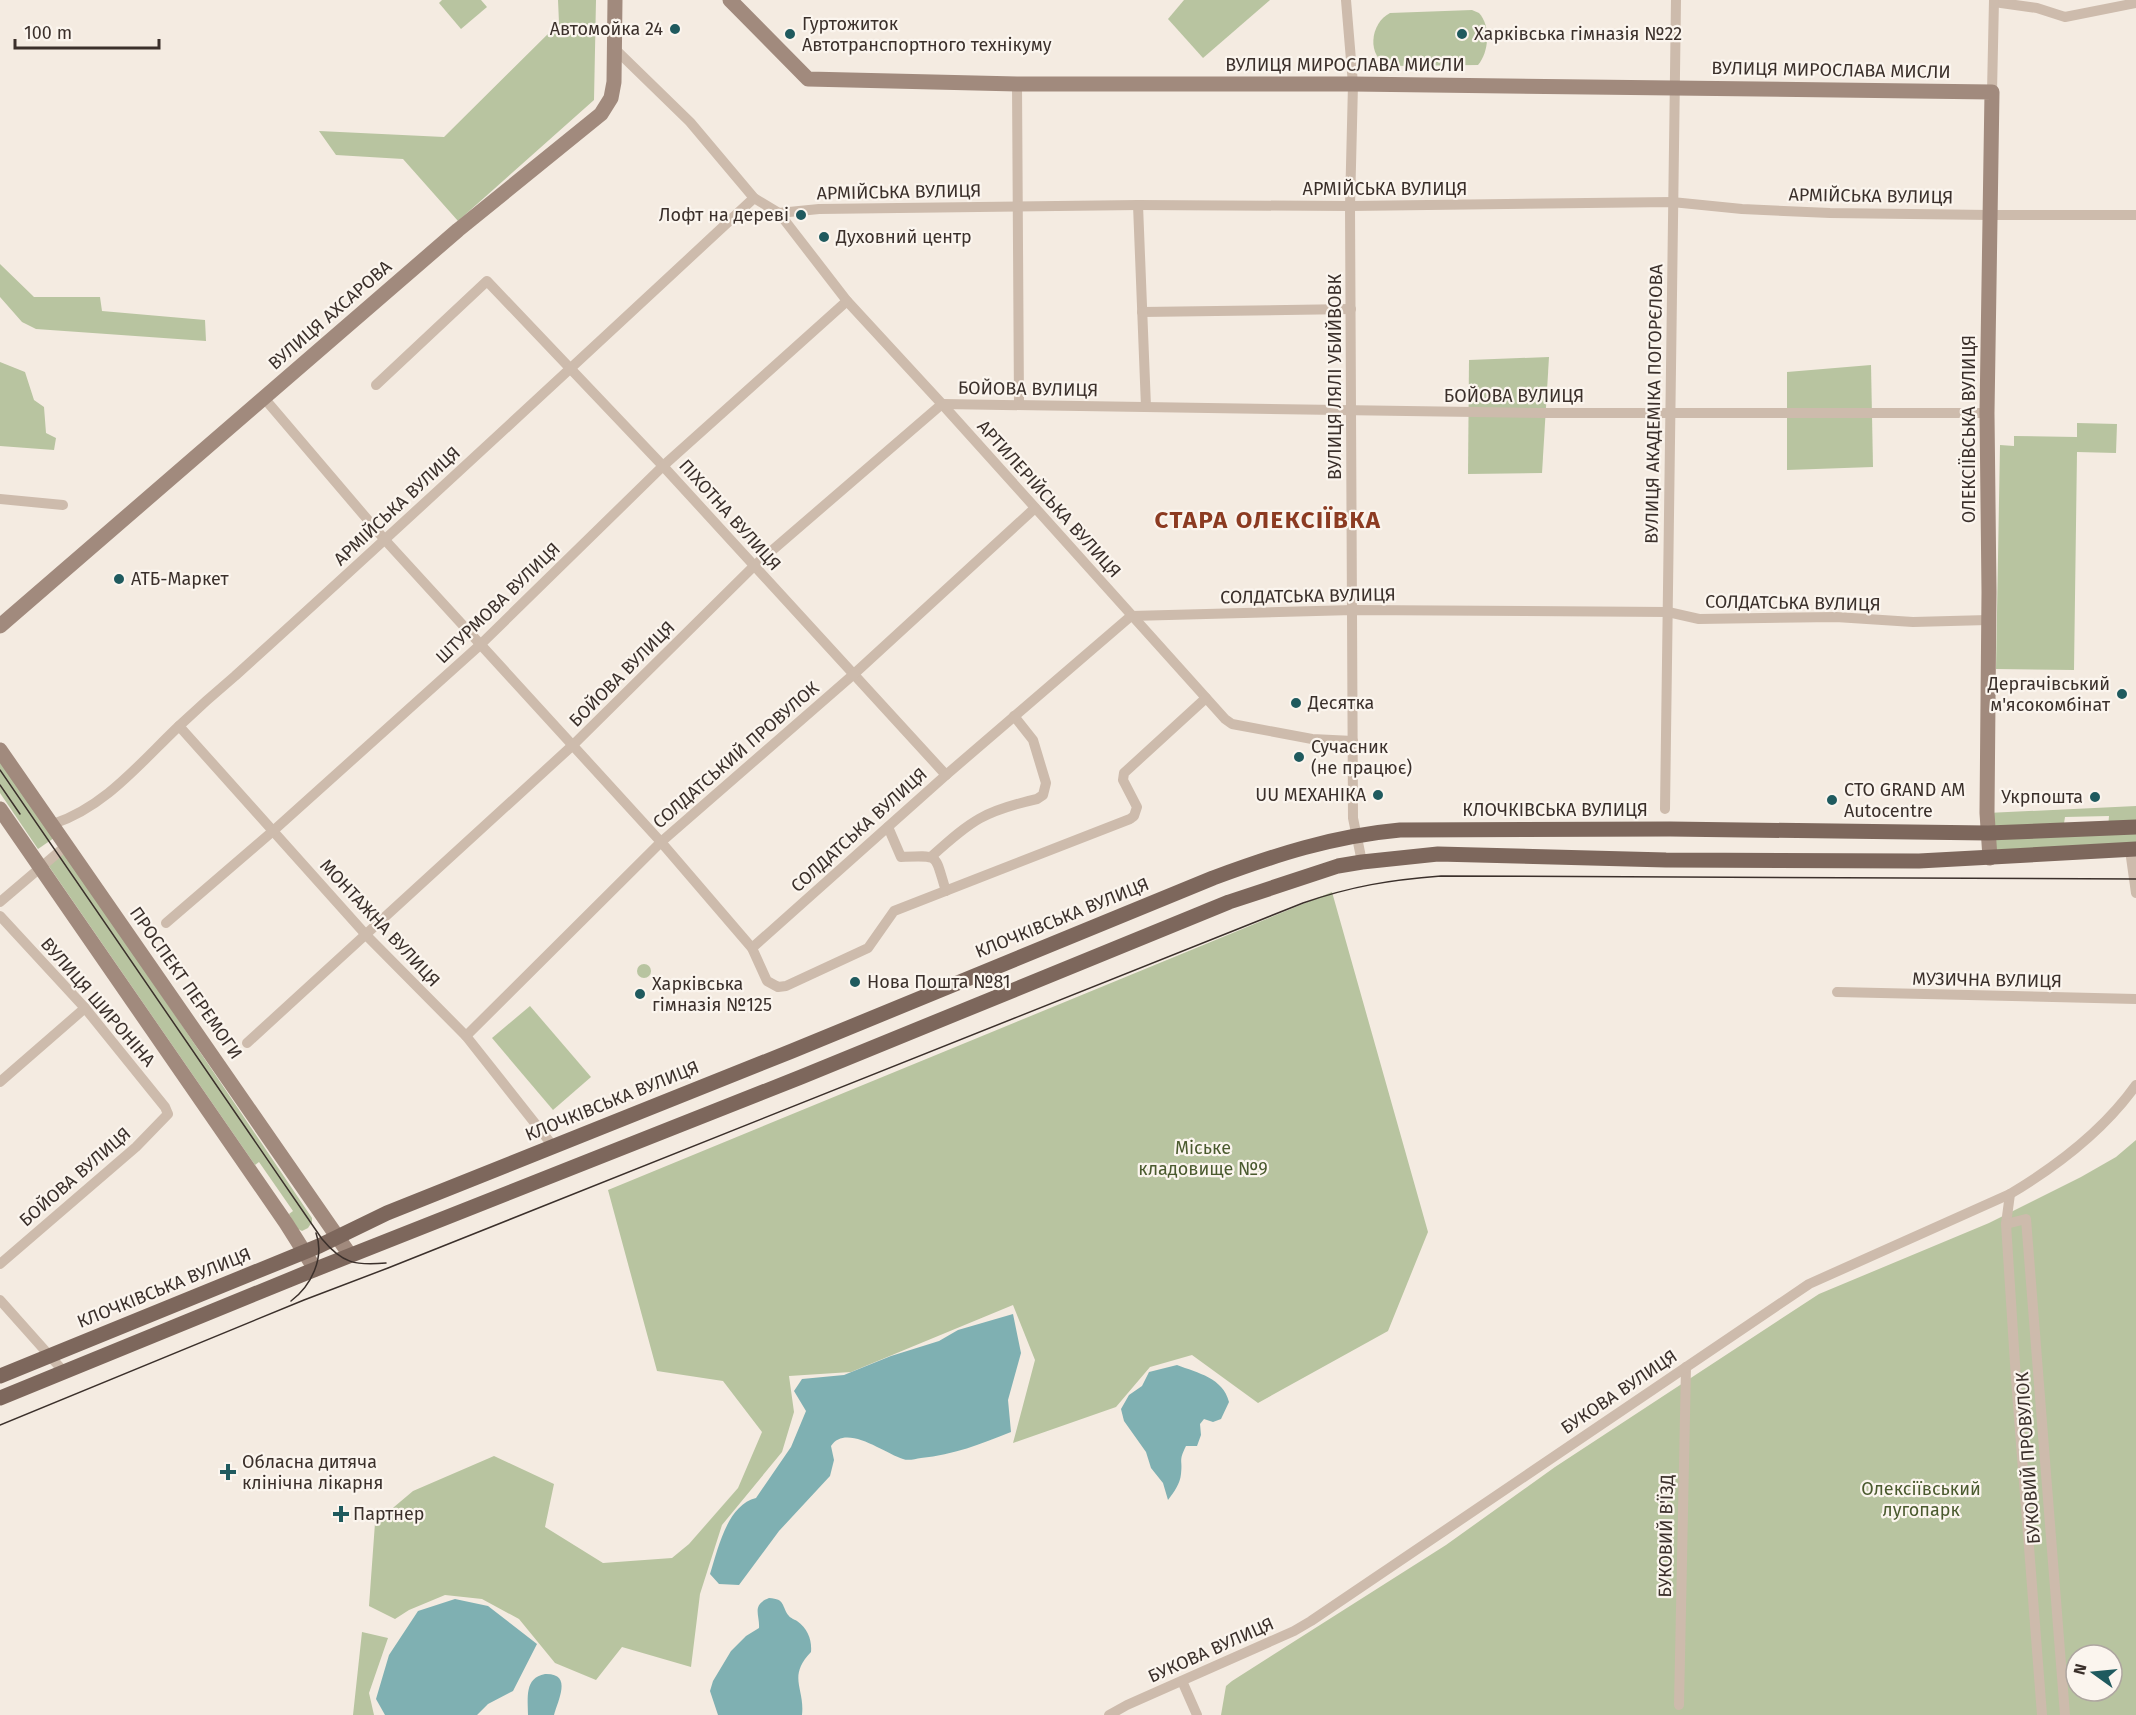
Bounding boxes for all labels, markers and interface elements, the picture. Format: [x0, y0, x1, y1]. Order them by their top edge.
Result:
scale bar [15, 12, 159, 50]
place label: Гуртожиток Автотранспортного технікуму [802, 13, 1052, 56]
place label: Автомойка 24 [550, 18, 663, 40]
text: 100 m [24, 22, 72, 44]
marker: Автомойка 24 [668, 22, 682, 36]
place label: Харківська гімназія №22 [1474, 23, 1682, 45]
marker: Гуртожиток Автотранспортного технікуму [783, 27, 797, 41]
marker: Харківська гімназія №22 [1455, 27, 1469, 41]
street label: ВУЛИЦЯ МИРОСЛАВА МИСЛИ [1225, 54, 1465, 76]
street label: ВУЛИЦЯ МИРОСЛАВА МИСЛИ [1711, 57, 1951, 83]
street label: АРМІЙСЬКА ВУЛИЦЯ [1303, 178, 1467, 200]
street label: АРМІЙСЬКА ВУЛИЦЯ [816, 180, 982, 204]
street label: АРМІЙСЬКА ВУЛИЦЯ [1788, 184, 1954, 208]
place label: Лофт на дереві [659, 204, 789, 226]
marker: Лофт на дереві [794, 208, 808, 222]
place label: Духовний центр [835, 226, 972, 248]
marker: Духовний центр [817, 230, 831, 244]
street label: ВУЛИЦЯ АХСАРОВА [264, 255, 397, 374]
street label: ВУЛИЦЯ АКАДЕМІКА ПОГОРЄЛОВА [1641, 263, 1667, 544]
street label: ВУЛИЦЯ ЛЯЛІ УБИЙВОВК [1324, 274, 1346, 480]
street label: ОЛЕКСІЇВСЬКА ВУЛИЦЯ [1958, 335, 1980, 523]
street label: БОЙОВА ВУЛИЦЯ [958, 377, 1098, 401]
street label: БОЙОВА ВУЛИЦЯ [1444, 385, 1584, 407]
street label: АРТИЛЕРІЙСЬКА ВУЛИЦЯ [972, 416, 1126, 582]
street label: АРМІЙСЬКА ВУЛИЦЯ [329, 442, 465, 570]
street label: ПІХОТНА ВУЛИЦЯ [674, 455, 786, 575]
district label: СТАРА ОЛЕКСІЇВКА [1154, 506, 1382, 534]
street label: ШТУРМОВА ВУЛИЦЯ [431, 538, 565, 668]
place label: АТБ-Маркет [131, 568, 229, 590]
marker: АТБ-Маркет [112, 572, 126, 586]
street label: СОЛДАТСЬКА ВУЛИЦЯ [1220, 583, 1396, 609]
street label: СОЛДАТСЬКА ВУЛИЦЯ [1705, 590, 1881, 616]
street label: БОЙОВА ВУЛИЦЯ [565, 617, 679, 731]
place label: Дергачівський м'ясокомбінат [1987, 673, 2111, 716]
street label: СОЛДАТСЬКИЙ ПРОВУЛОК [648, 677, 824, 833]
marker: Дергачівський м'ясокомбінат [2115, 687, 2129, 701]
place label: Десятка [1307, 692, 1374, 714]
marker: Десятка [1289, 696, 1303, 710]
place label: Сучасник (не працює) [1311, 736, 1412, 779]
marker: Сучасник (не працює) [1292, 750, 1306, 764]
street label: СОЛДАТСЬКА ВУЛИЦЯ [786, 763, 932, 897]
place label: СТО GRAND AM Autocentre [1844, 779, 1965, 822]
place label: UU МЕХАНІКА [1255, 784, 1367, 806]
place label: Укрпошта [2001, 786, 2083, 808]
marker: UU МЕХАНІКА [1371, 788, 1385, 802]
marker: Укрпошта [2088, 790, 2102, 804]
marker: СТО GRAND AM Autocentre [1825, 793, 1839, 807]
street label: КЛОЧКІВСЬКА ВУЛИЦЯ [1462, 799, 1648, 821]
street label: МОНТАЖНА ВУЛИЦЯ [315, 855, 445, 991]
street label: КЛОЧКІВСЬКА ВУЛИЦЯ [972, 873, 1152, 963]
street label: ПРОСПЕКТ ПЕРЕМОГИ [125, 902, 247, 1064]
street label: ВУЛИЦЯ ШИРОНІНА [36, 933, 160, 1071]
street label: МУЗИЧНА ВУЛИЦЯ [1912, 968, 2062, 992]
place label: Нова Пошта №81 [867, 971, 1011, 993]
place label: Харківська гімназія №125 [652, 973, 772, 1016]
marker: Нова Пошта №81 [848, 975, 862, 989]
marker: Харківська гімназія №125 [633, 987, 647, 1001]
street label: КЛОЧКІВСЬКА ВУЛИЦЯ [522, 1056, 702, 1146]
street label: БОЙОВА ВУЛИЦЯ [15, 1123, 135, 1231]
park label: Міське кладовище №9 [1138, 1137, 1268, 1180]
street label: КЛОЧКІВСЬКА ВУЛИЦЯ [74, 1243, 254, 1333]
street label: БУКОВА ВУЛИЦЯ [1557, 1345, 1681, 1439]
street label: БУКОВИЙ ПРОВУЛОК [2011, 1371, 2045, 1545]
place label: Обласна дитяча клінічна лікарня [242, 1451, 383, 1494]
marker: Обласна дитяча клінічна лікарня [219, 1463, 237, 1481]
street label: БУКОВИЙ В'ЇЗД [1654, 1474, 1678, 1598]
park label: Олексіївський лугопарк [1861, 1478, 1981, 1521]
place label: Партнер [353, 1503, 424, 1525]
marker: Партнер [334, 1507, 348, 1521]
street label: БУКОВА ВУЛИЦЯ [1145, 1612, 1277, 1688]
north arrow [2064, 1643, 2124, 1703]
text: N [2069, 1662, 2091, 1677]

